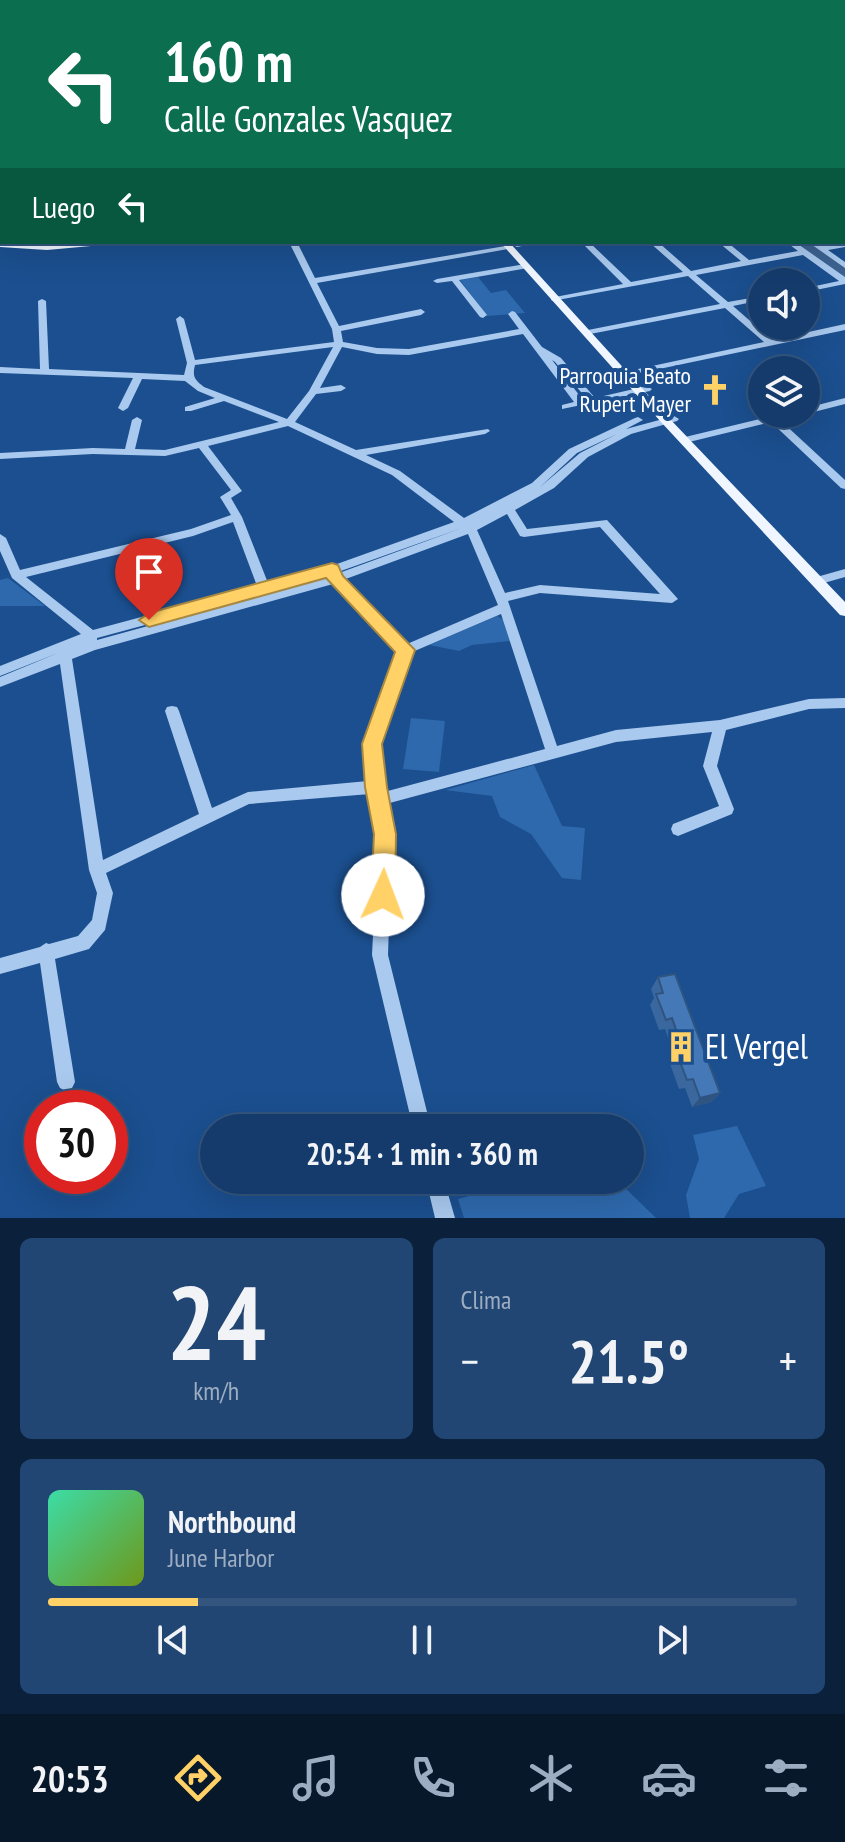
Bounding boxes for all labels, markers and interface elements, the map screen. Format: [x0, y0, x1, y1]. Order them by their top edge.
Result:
text: 160 m [164, 25, 293, 97]
icon: left [32, 32, 136, 136]
text: Calle Gonzales Vasquez [164, 95, 453, 142]
icon: left [111, 184, 155, 228]
text: Luego [32, 187, 95, 226]
map controls [748, 268, 820, 428]
button: sound [748, 268, 820, 340]
button: layers [748, 356, 820, 428]
place label: Parroquia Beato Rupert Mayer [559, 360, 691, 419]
church icon: Parroquia Beato Rupert Mayer [698, 373, 732, 407]
pin [115, 538, 183, 620]
icon: arrive [127, 550, 171, 594]
position arrow [341, 853, 425, 937]
place label: El Vergel [705, 1024, 808, 1068]
building icon: El Vergel [664, 1030, 698, 1064]
speed limit sign: 30 [24, 1090, 128, 1194]
text: 20:54 · 1 min · 360 m [306, 1134, 538, 1173]
text: 24 [167, 1254, 266, 1389]
text: Clima [461, 1283, 511, 1316]
text: 21.5° [568, 1322, 689, 1400]
text: − [461, 1332, 479, 1389]
text: + [779, 1332, 797, 1389]
text: km/h [193, 1374, 239, 1407]
text: Northbound [168, 1502, 296, 1541]
text: June Harbor [168, 1541, 274, 1574]
icon: previous [151, 1618, 195, 1662]
icon: pause [400, 1618, 444, 1662]
icon: next [650, 1618, 694, 1662]
icon: directions [170, 1750, 226, 1806]
icon: music [288, 1750, 344, 1806]
icon: phone [405, 1750, 461, 1806]
icon: climate [523, 1750, 579, 1806]
icon: car [641, 1750, 697, 1806]
icon: filters [758, 1750, 814, 1806]
text: 20:53 [31, 1755, 109, 1802]

